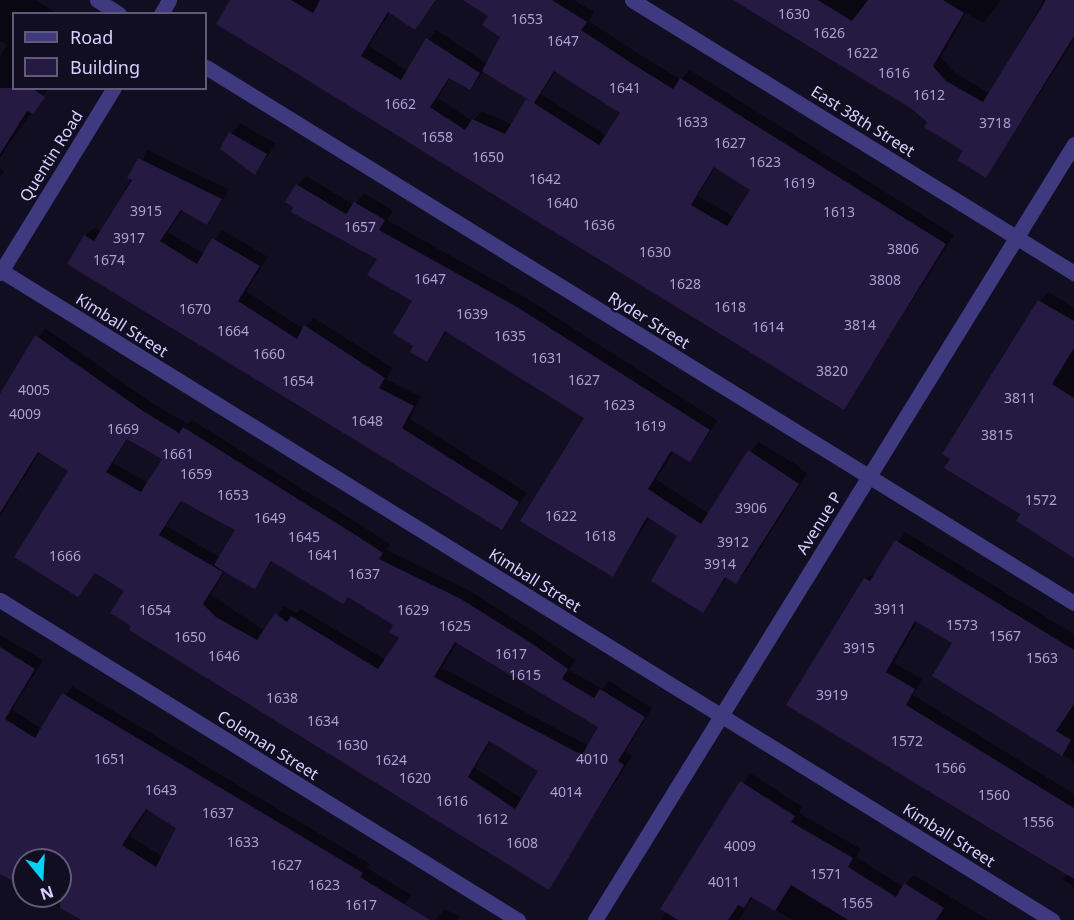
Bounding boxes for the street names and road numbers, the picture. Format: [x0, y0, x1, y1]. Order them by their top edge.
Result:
street label: East 38th Street [808, 82, 918, 160]
street label: Quentin Road [15, 107, 87, 205]
street label: Ryder Street [605, 287, 693, 353]
street label: Kimball Street [72, 289, 172, 361]
street label: Avenue P [792, 488, 846, 558]
street label: Kimball Street [485, 544, 585, 616]
street label: Coleman Street [214, 706, 322, 784]
street label: Kimball Street [899, 799, 999, 871]

